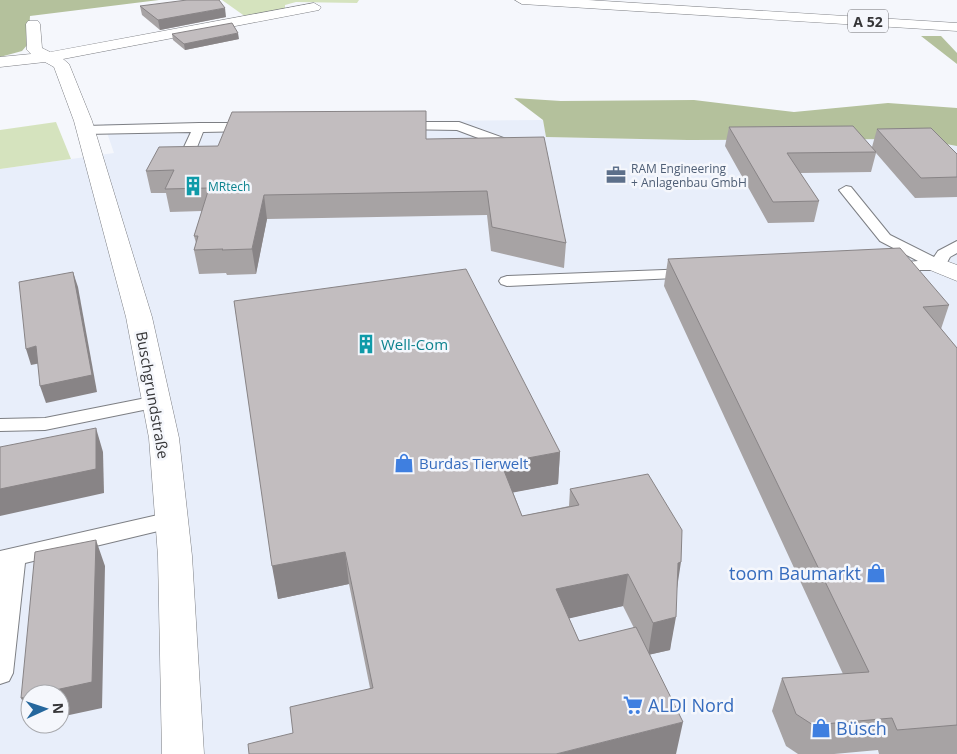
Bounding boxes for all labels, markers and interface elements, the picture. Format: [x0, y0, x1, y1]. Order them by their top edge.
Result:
road number: A 52 [848, 10, 888, 32]
place label: RAM Engineering + Anlagenbau GmbH [631, 160, 747, 191]
office icon: RAM Engineering + Anlagenbau GmbH [605, 164, 627, 186]
building icon: MRtech [182, 175, 204, 197]
place label: MRtech [208, 178, 250, 195]
street label: Buschgrundstraße [132, 330, 174, 460]
building icon: Well-Com [355, 333, 377, 355]
place label: Well-Com [381, 334, 448, 354]
shop icon: Burdas Tierwelt [393, 452, 415, 474]
place label: Burdas Tierwelt [419, 453, 528, 473]
place label: toom Baumarkt [729, 561, 861, 585]
shop icon: toom Baumarkt [865, 562, 887, 584]
north arrow [20, 684, 70, 734]
place label: ALDI Nord [648, 693, 734, 717]
supermarket icon: ALDI Nord [622, 694, 644, 716]
text: N [49, 702, 68, 714]
place label: Büsch [836, 716, 887, 740]
shop icon: Büsch [810, 717, 832, 739]

